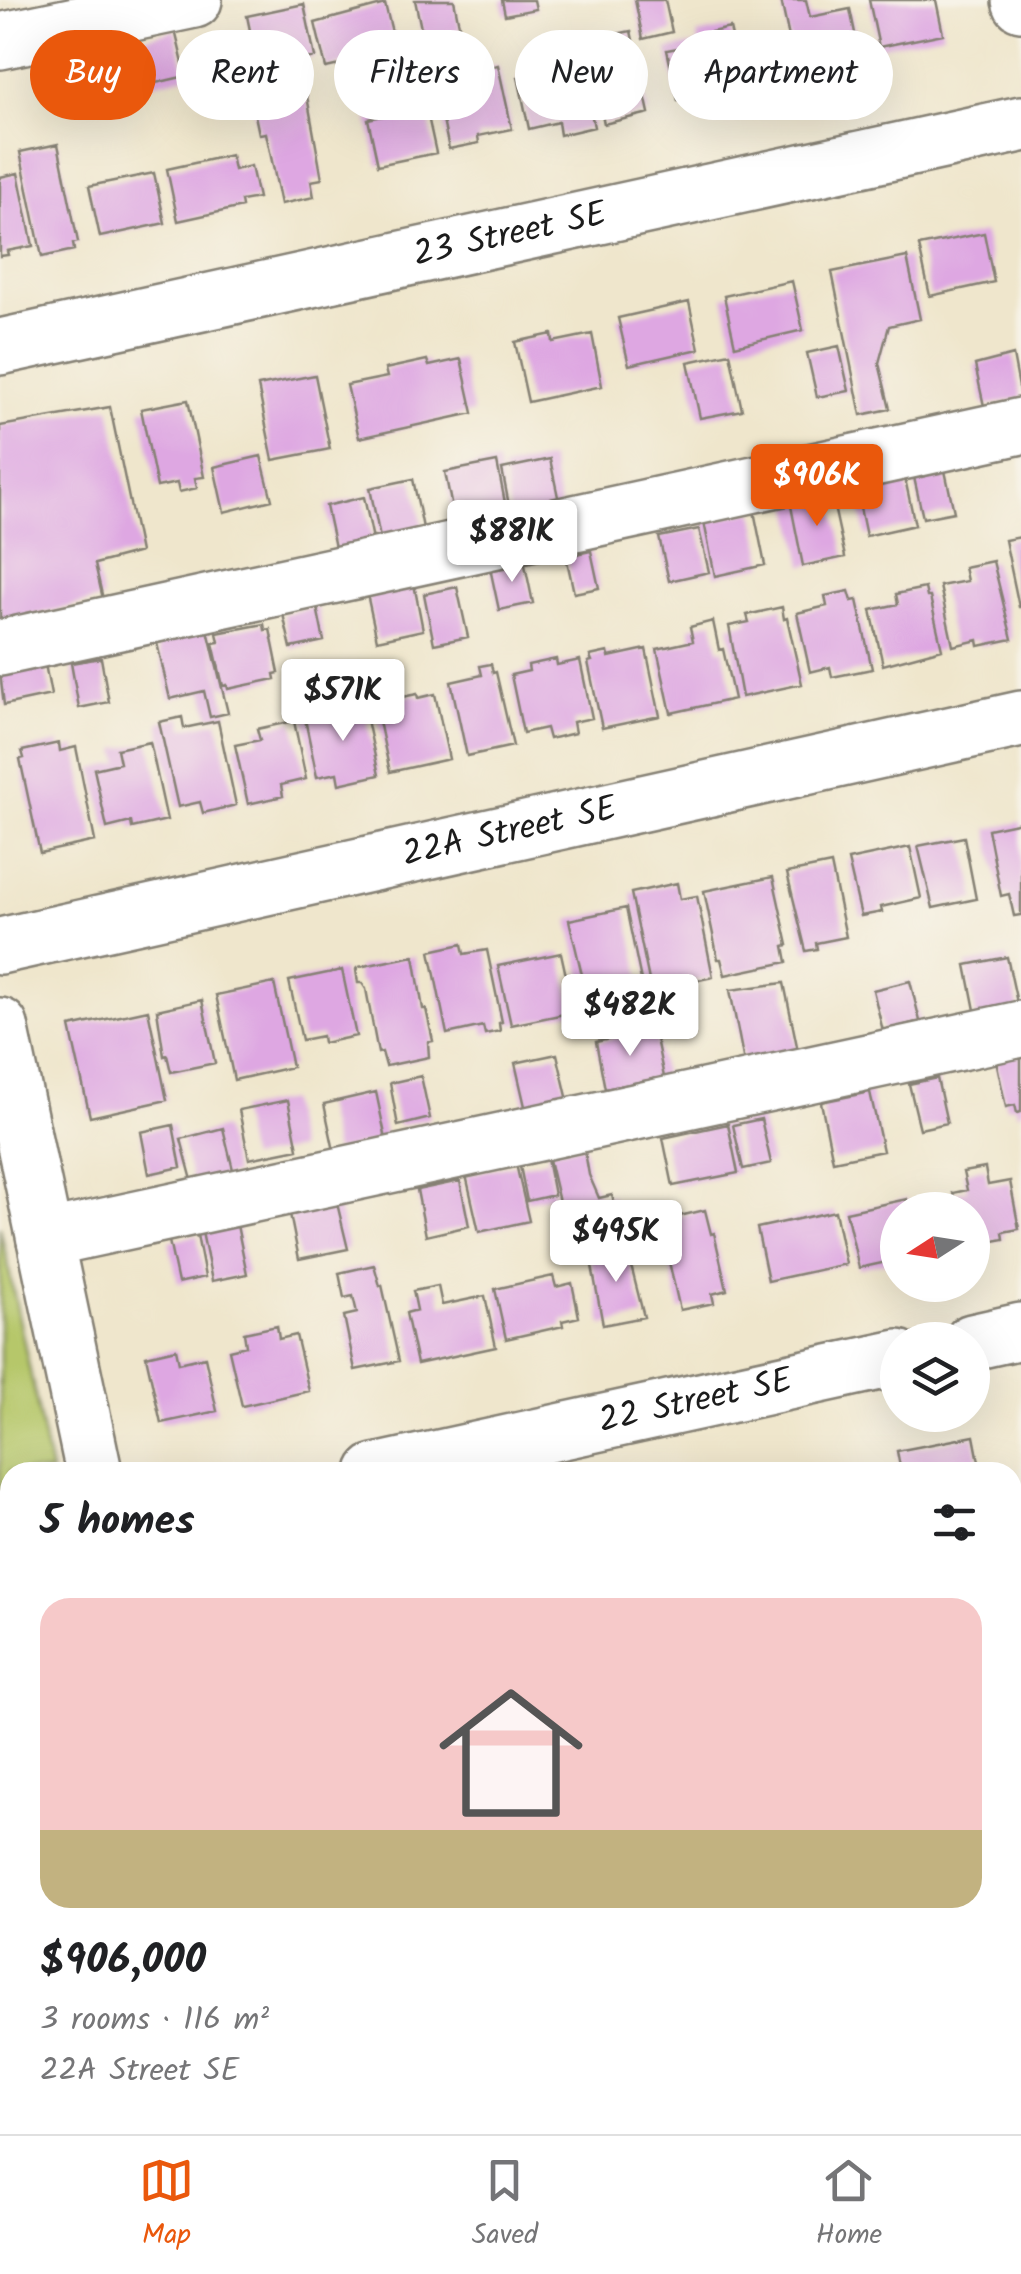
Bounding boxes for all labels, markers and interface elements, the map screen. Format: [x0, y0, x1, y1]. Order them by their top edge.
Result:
chip: Buy [30, 30, 156, 120]
chip: Rent [176, 30, 314, 120]
chip: Filters [334, 30, 495, 120]
chip: New [515, 30, 648, 120]
chip: Apartment [668, 30, 893, 120]
street label: 23 Street SE [408, 187, 613, 284]
pin: $906K [747, 444, 887, 529]
text: $906K [773, 451, 861, 502]
pin: $881K [442, 500, 582, 585]
text: $881K [469, 507, 555, 558]
pin: $571K [273, 659, 413, 744]
text: $571K [303, 666, 383, 717]
street label: 22A Street SE [397, 781, 623, 884]
pin: $482K [560, 974, 700, 1059]
text: $482K [583, 981, 677, 1032]
north arrow [880, 1192, 990, 1302]
map controls [880, 1192, 990, 1432]
pin: $495K [546, 1200, 686, 1285]
text: $495K [572, 1207, 660, 1258]
button: layers [880, 1322, 990, 1432]
street label: 22 Street SE [593, 1354, 799, 1450]
text: 5 homes [40, 1489, 195, 1556]
icon: filters [927, 1495, 982, 1550]
icon: home [421, 1663, 601, 1843]
text: $906,000 [40, 1928, 206, 1995]
text: 3 rooms · 116 m² [40, 1995, 269, 2046]
text: 22A Street SE [40, 2046, 239, 2097]
tab: Map [139, 2153, 194, 2258]
tab: Saved [472, 2153, 538, 2258]
tab: Home [816, 2153, 882, 2258]

